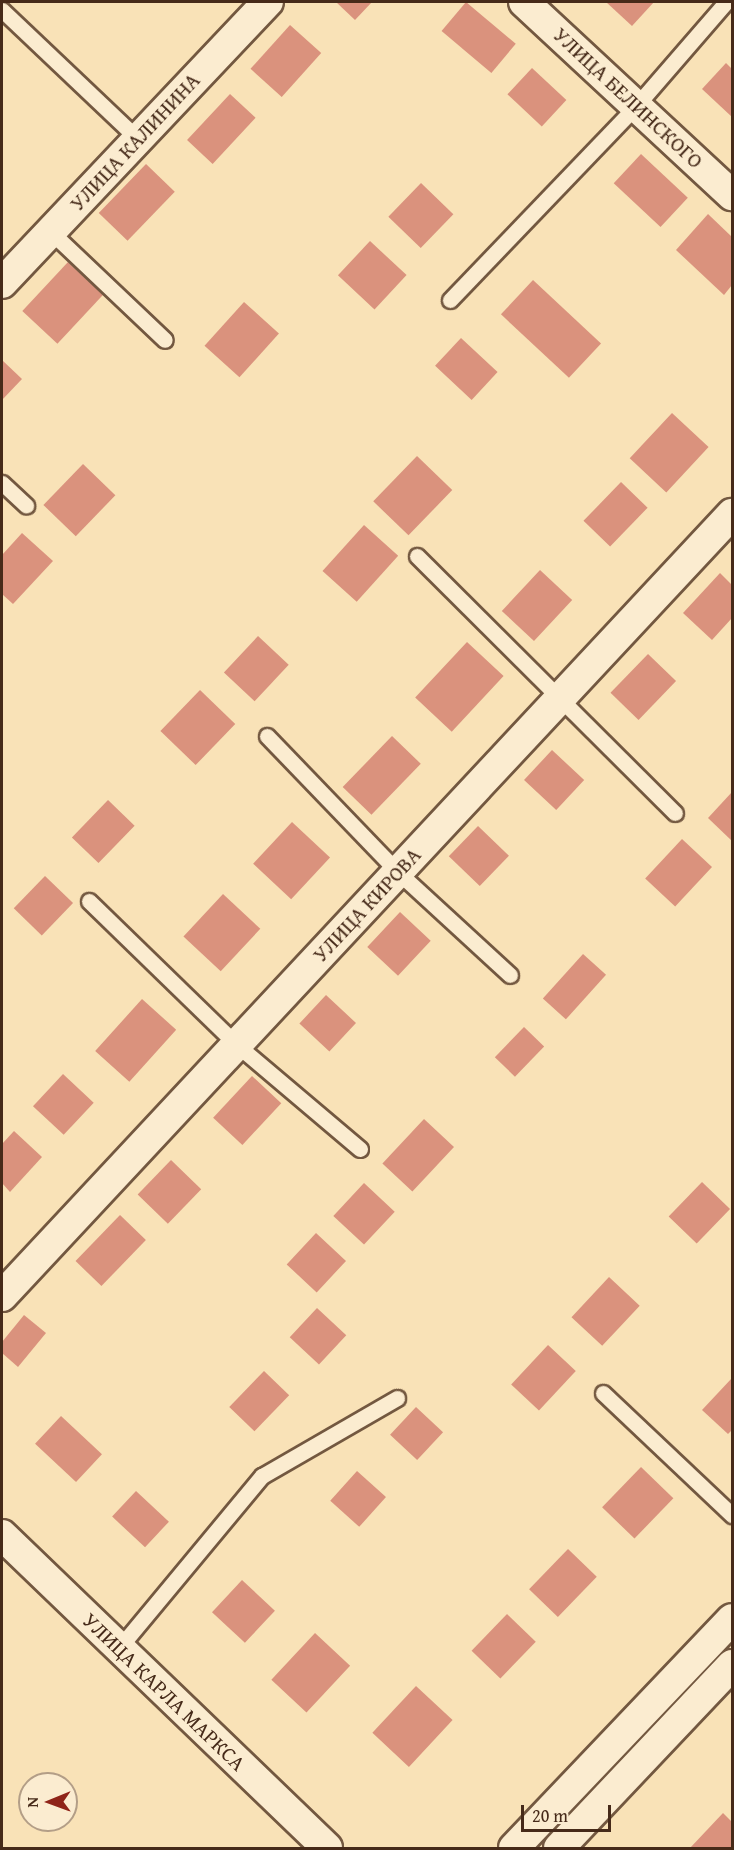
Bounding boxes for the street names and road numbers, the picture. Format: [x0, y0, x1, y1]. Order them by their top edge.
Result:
street label: УЛИЦА БЕЛИНСКОГО [548, 22, 708, 174]
street label: УЛИЦА КАЛИНИНА [65, 68, 205, 216]
street label: УЛИЦА КИРОВА [308, 843, 426, 967]
street label: УЛИЦА КАРЛА МАРКСА [77, 1608, 251, 1776]

